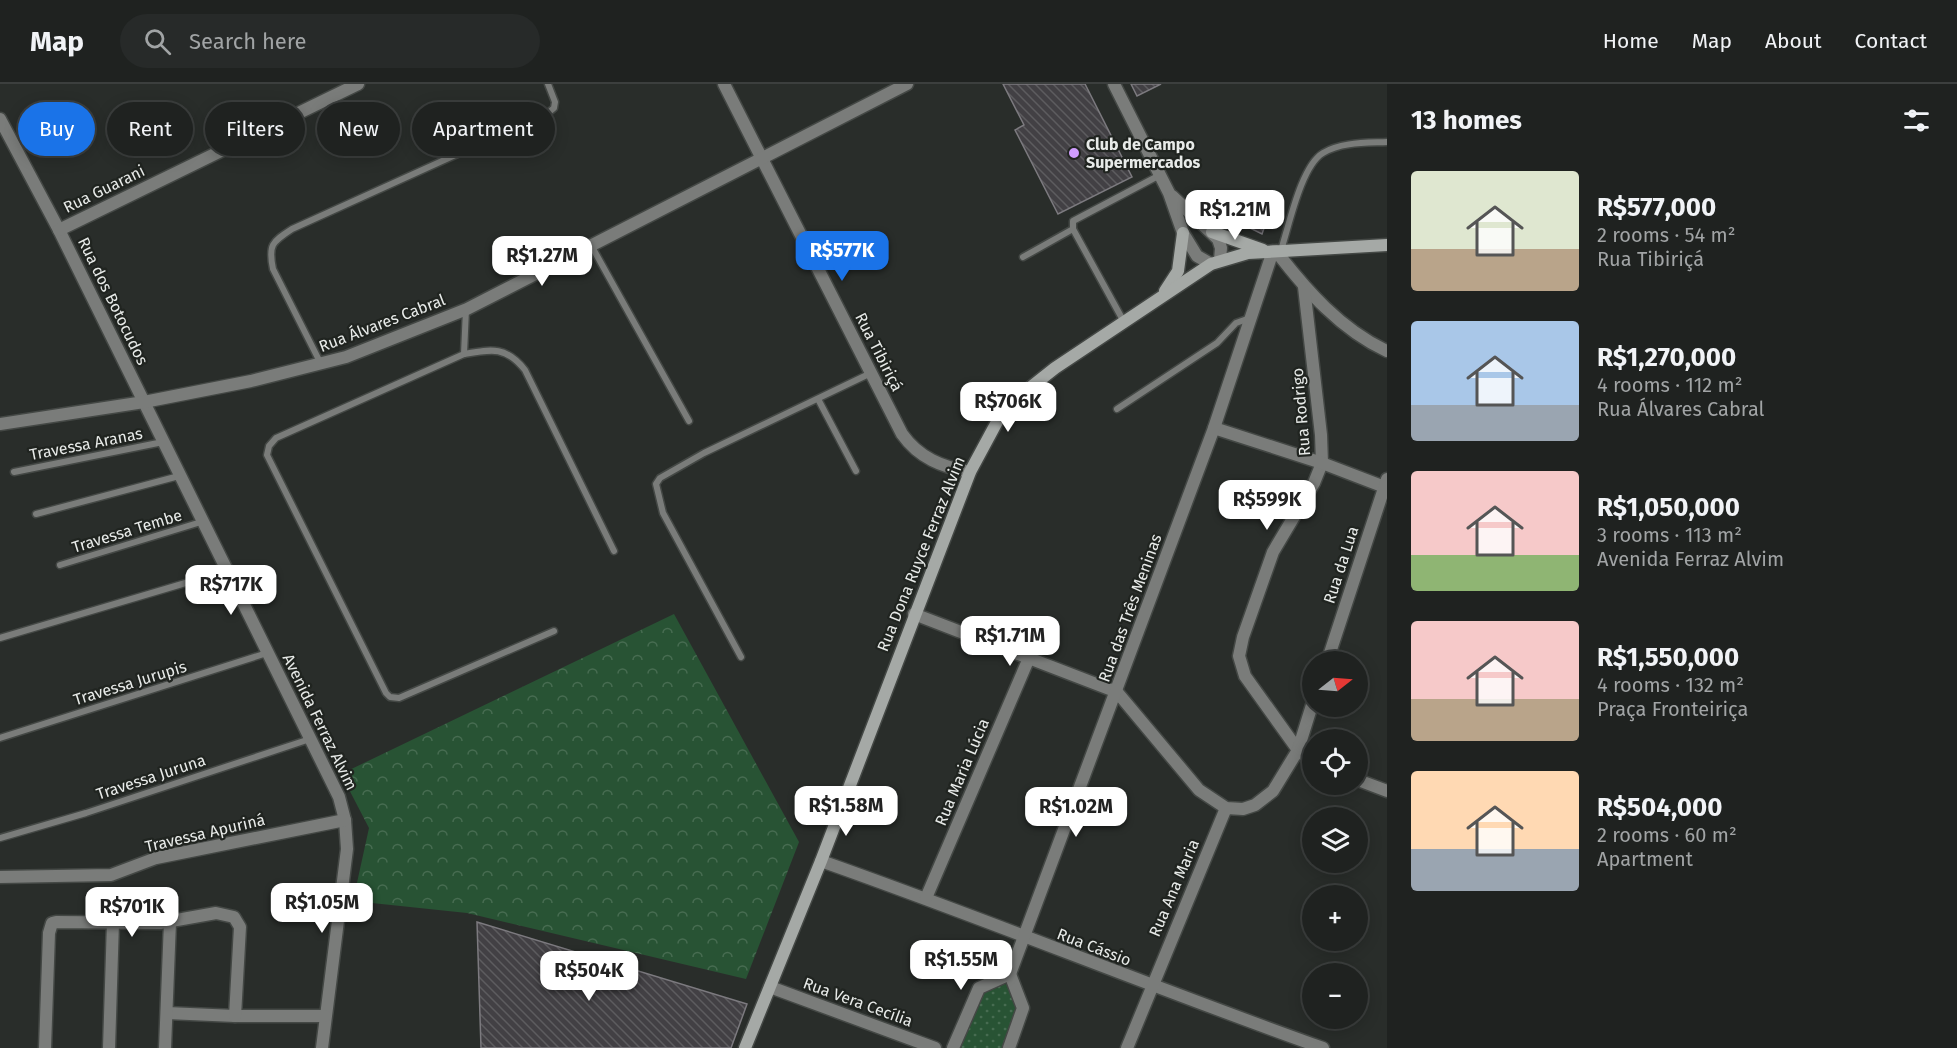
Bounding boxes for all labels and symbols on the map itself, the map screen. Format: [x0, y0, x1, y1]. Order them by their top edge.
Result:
place label: Club de Campo Supermercados [1086, 135, 1201, 172]
marker: Club de Campo Supermercados [1067, 146, 1081, 160]
street label: Rua Guarani [60, 161, 148, 217]
pin: R$1.21M [1180, 190, 1290, 241]
pin: R$577K [793, 231, 891, 282]
street label: Rua dos Botocudos [74, 234, 152, 368]
pin: R$1.27M [487, 236, 597, 287]
street label: Rua Álvares Cabral [316, 289, 448, 356]
street label: Rua Tibiriçá [850, 310, 907, 395]
street label: Rua Rodrigo [1288, 367, 1314, 457]
pin: R$706K [959, 382, 1057, 433]
street label: Travessa Aranas [28, 424, 144, 464]
street label: Rua Dona Ruyce Ferraz Alvim [873, 454, 969, 654]
pin: R$599K [1218, 480, 1316, 531]
street label: Travessa Tembe [70, 505, 184, 557]
street label: Rua da Lua [1320, 524, 1362, 606]
street label: Rua das Três Meninas [1094, 531, 1166, 685]
pin: R$717K [182, 565, 280, 616]
pin: R$1.71M [955, 616, 1065, 667]
street label: Avenida Ferraz Alvim [279, 651, 361, 793]
north arrow [1302, 651, 1368, 717]
street label: Travessa Jurupis [71, 657, 189, 709]
street label: Rua Maria Lúcia [931, 716, 993, 828]
street label: Travessa Juruna [94, 750, 208, 804]
pin: R$1.58M [791, 786, 901, 837]
pin: R$1.02M [1021, 787, 1131, 838]
street label: Travessa Apuriná [143, 810, 267, 856]
street label: Rua Ana Maria [1145, 836, 1203, 940]
pin: R$1.05M [267, 883, 377, 934]
pin: R$701K [83, 887, 181, 938]
street label: Rua Cássio [1054, 924, 1134, 970]
pin: R$1.55M [906, 940, 1016, 991]
pin: R$504K [540, 951, 638, 1002]
street label: Rua Vera Cecília [801, 973, 915, 1031]

